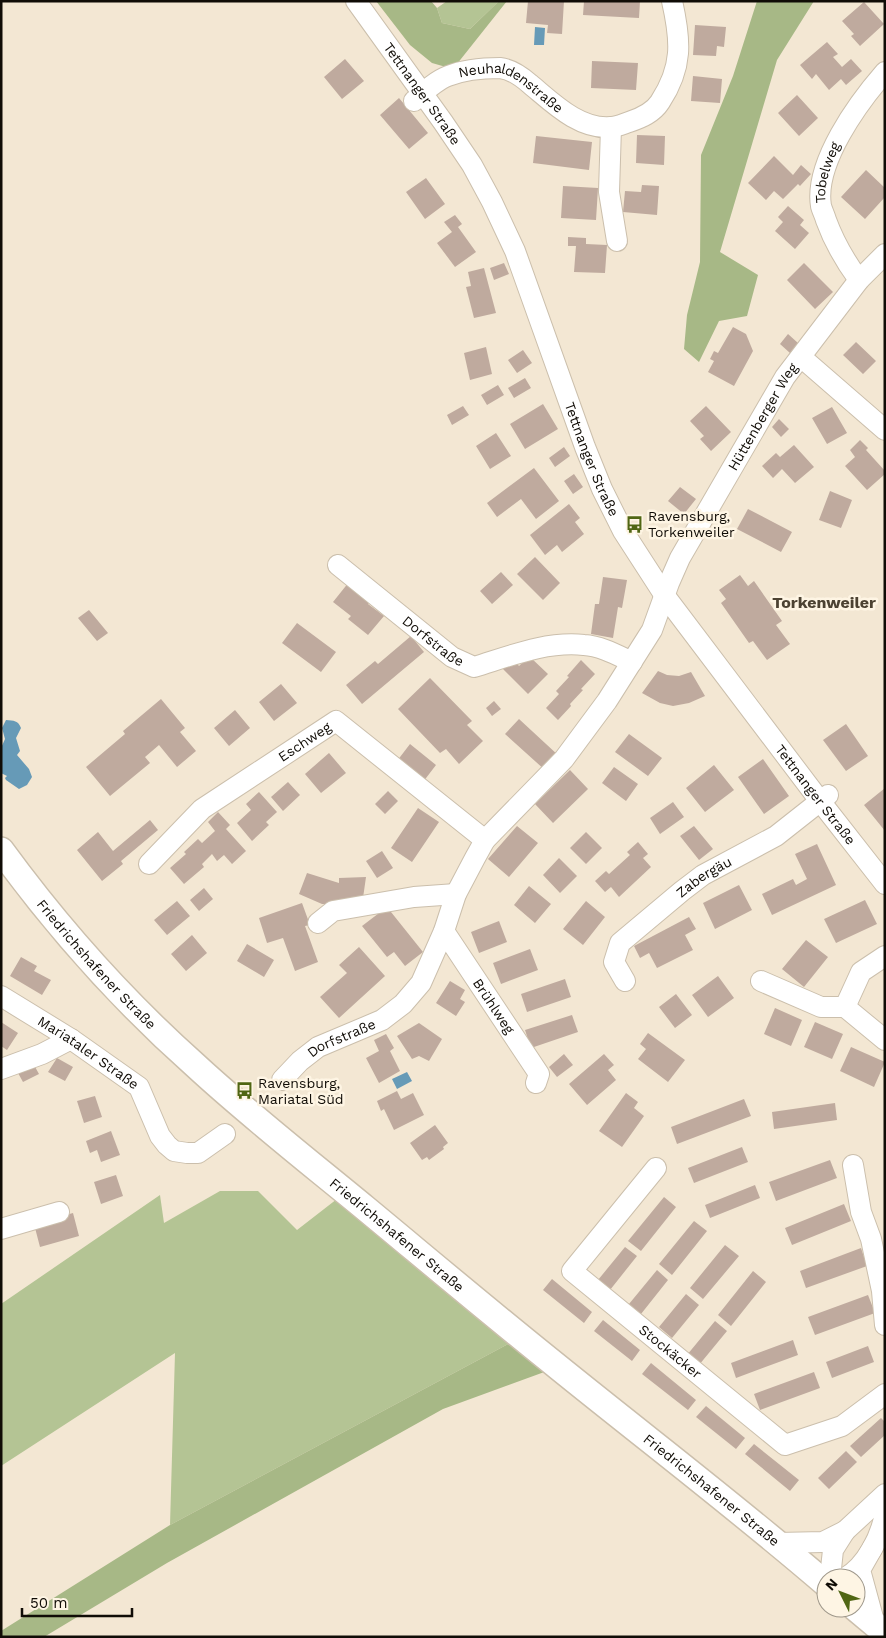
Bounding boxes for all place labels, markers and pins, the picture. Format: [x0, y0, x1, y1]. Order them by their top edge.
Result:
place label: Ravensburg, Torkenweiler [648, 508, 735, 540]
bus stop icon: Ravensburg, Torkenweiler [624, 514, 644, 534]
place label: Ravensburg, Mariatal Süd [258, 1075, 344, 1107]
bus stop icon: Ravensburg, Mariatal Süd [234, 1081, 254, 1101]

